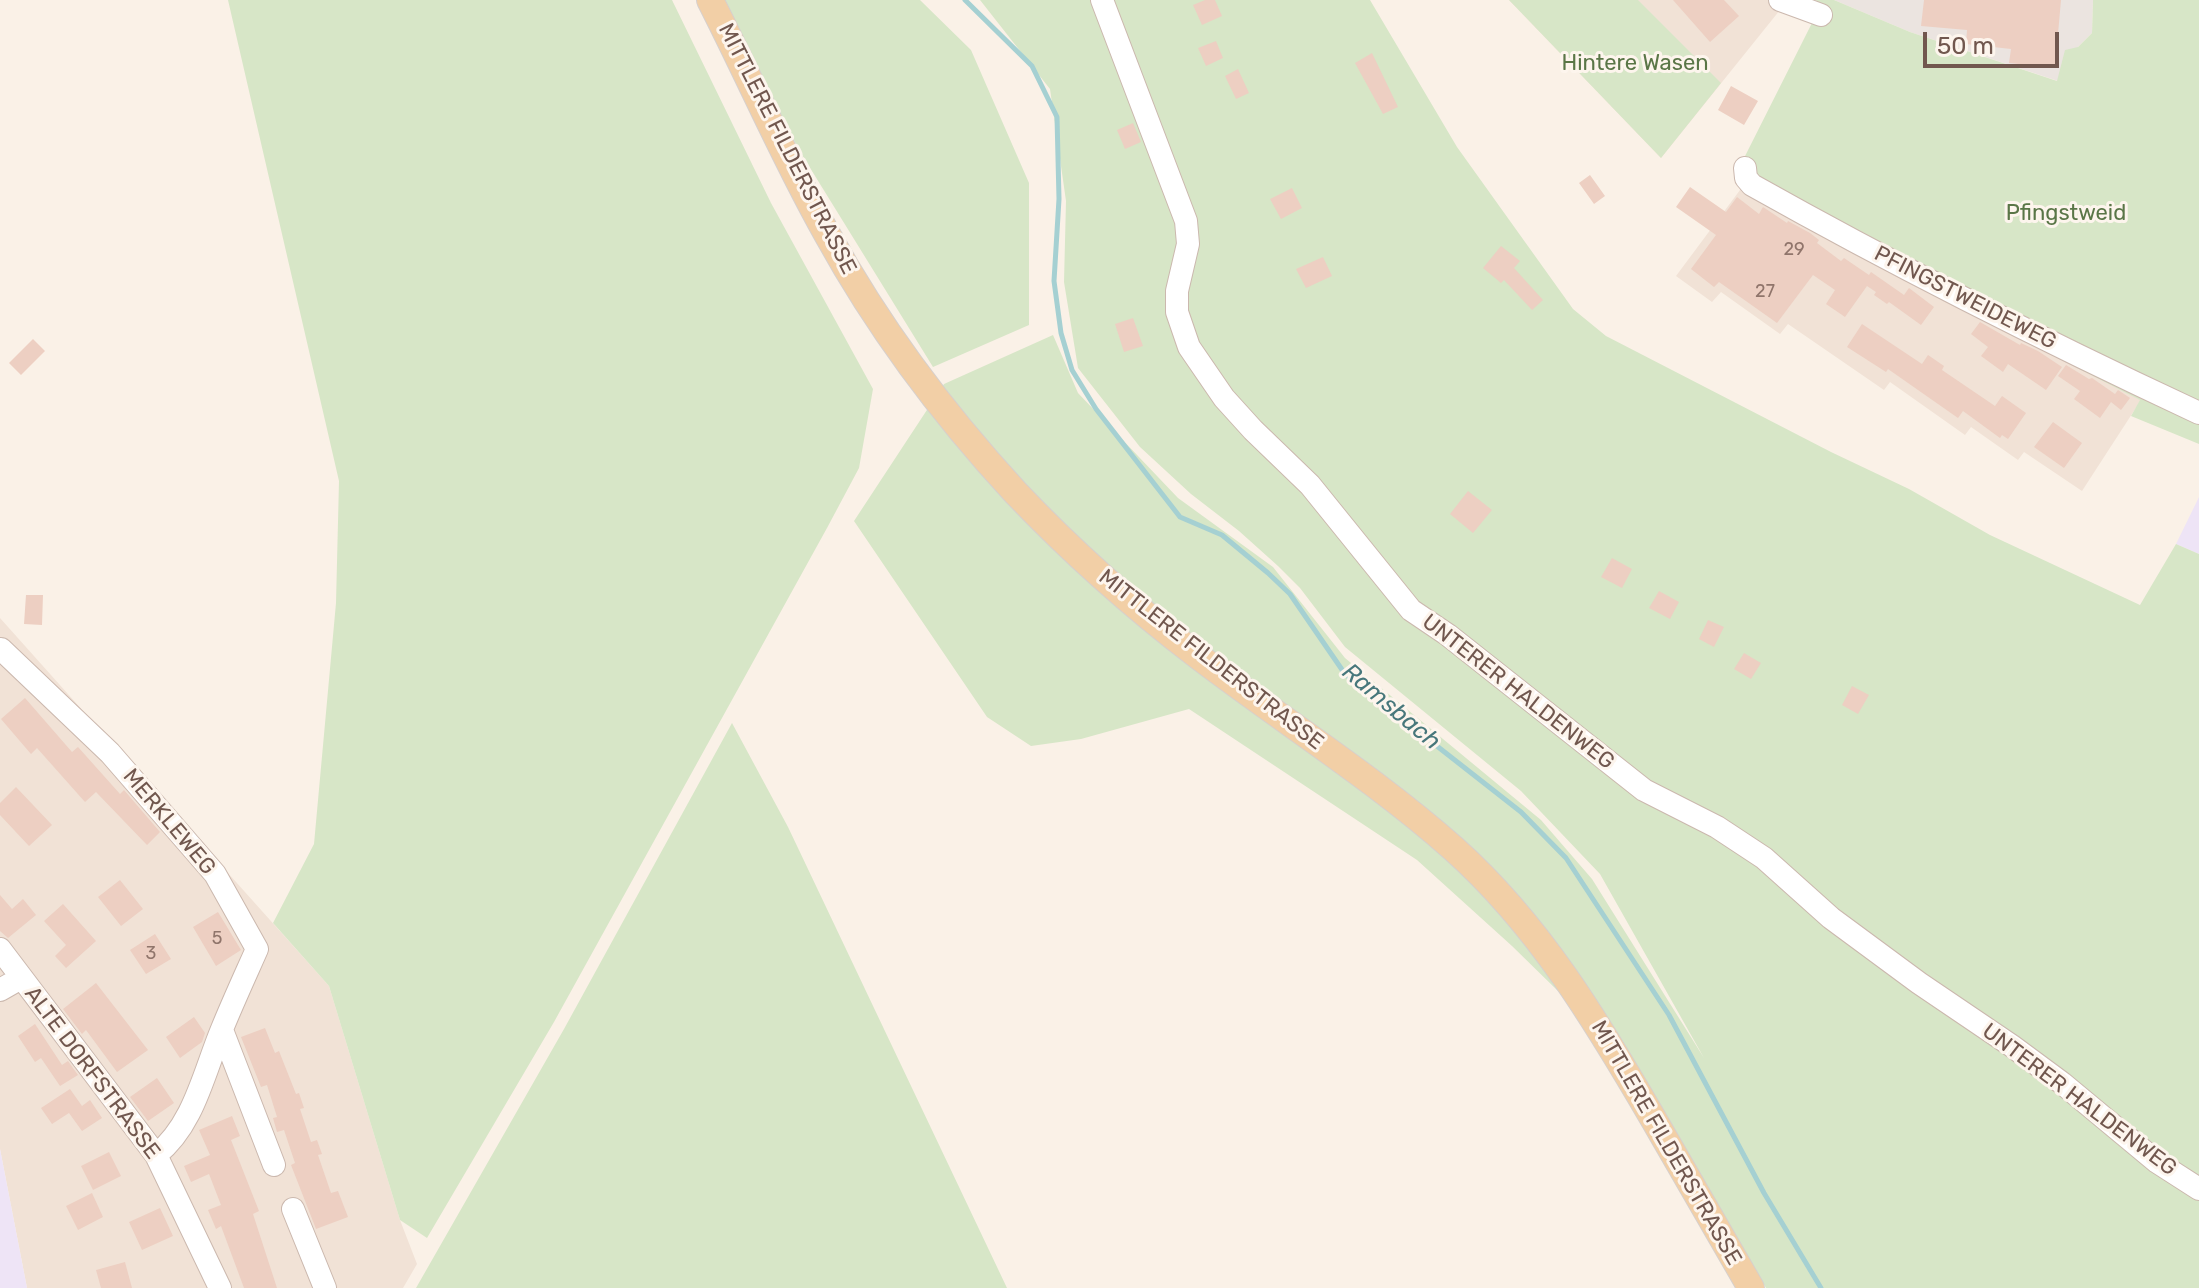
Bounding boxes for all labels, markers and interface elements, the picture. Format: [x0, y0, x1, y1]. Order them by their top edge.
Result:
scale bar [1927, 16, 2063, 66]
street label: MITTLERE FILDERSTRASSE [712, 19, 862, 279]
text: 50 m [1937, 32, 1994, 60]
park label: Hintere Wasen [1561, 51, 1709, 77]
park label: Pfingstweid [2006, 201, 2126, 227]
house number: 29 [1783, 239, 1805, 261]
street label: PFINGSTWEIDEWEG [1870, 241, 2060, 355]
house number: 27 [1755, 281, 1775, 303]
street label: MITTLERE FILDERSTRASSE [1093, 564, 1329, 756]
street label: UNTERER HALDENWEG [1417, 609, 1619, 775]
water label: Ramsbach [1336, 658, 1446, 756]
street label: MERKLEWEG [117, 764, 221, 880]
house number: 5 [212, 928, 222, 950]
house number: 3 [146, 943, 156, 965]
street label: ALTE DORFSTRASSE [19, 982, 165, 1164]
street label: MITTLERE FILDERSTRASSE [1585, 1016, 1747, 1270]
street label: UNTERER HALDENWEG [1977, 1018, 2181, 1182]

